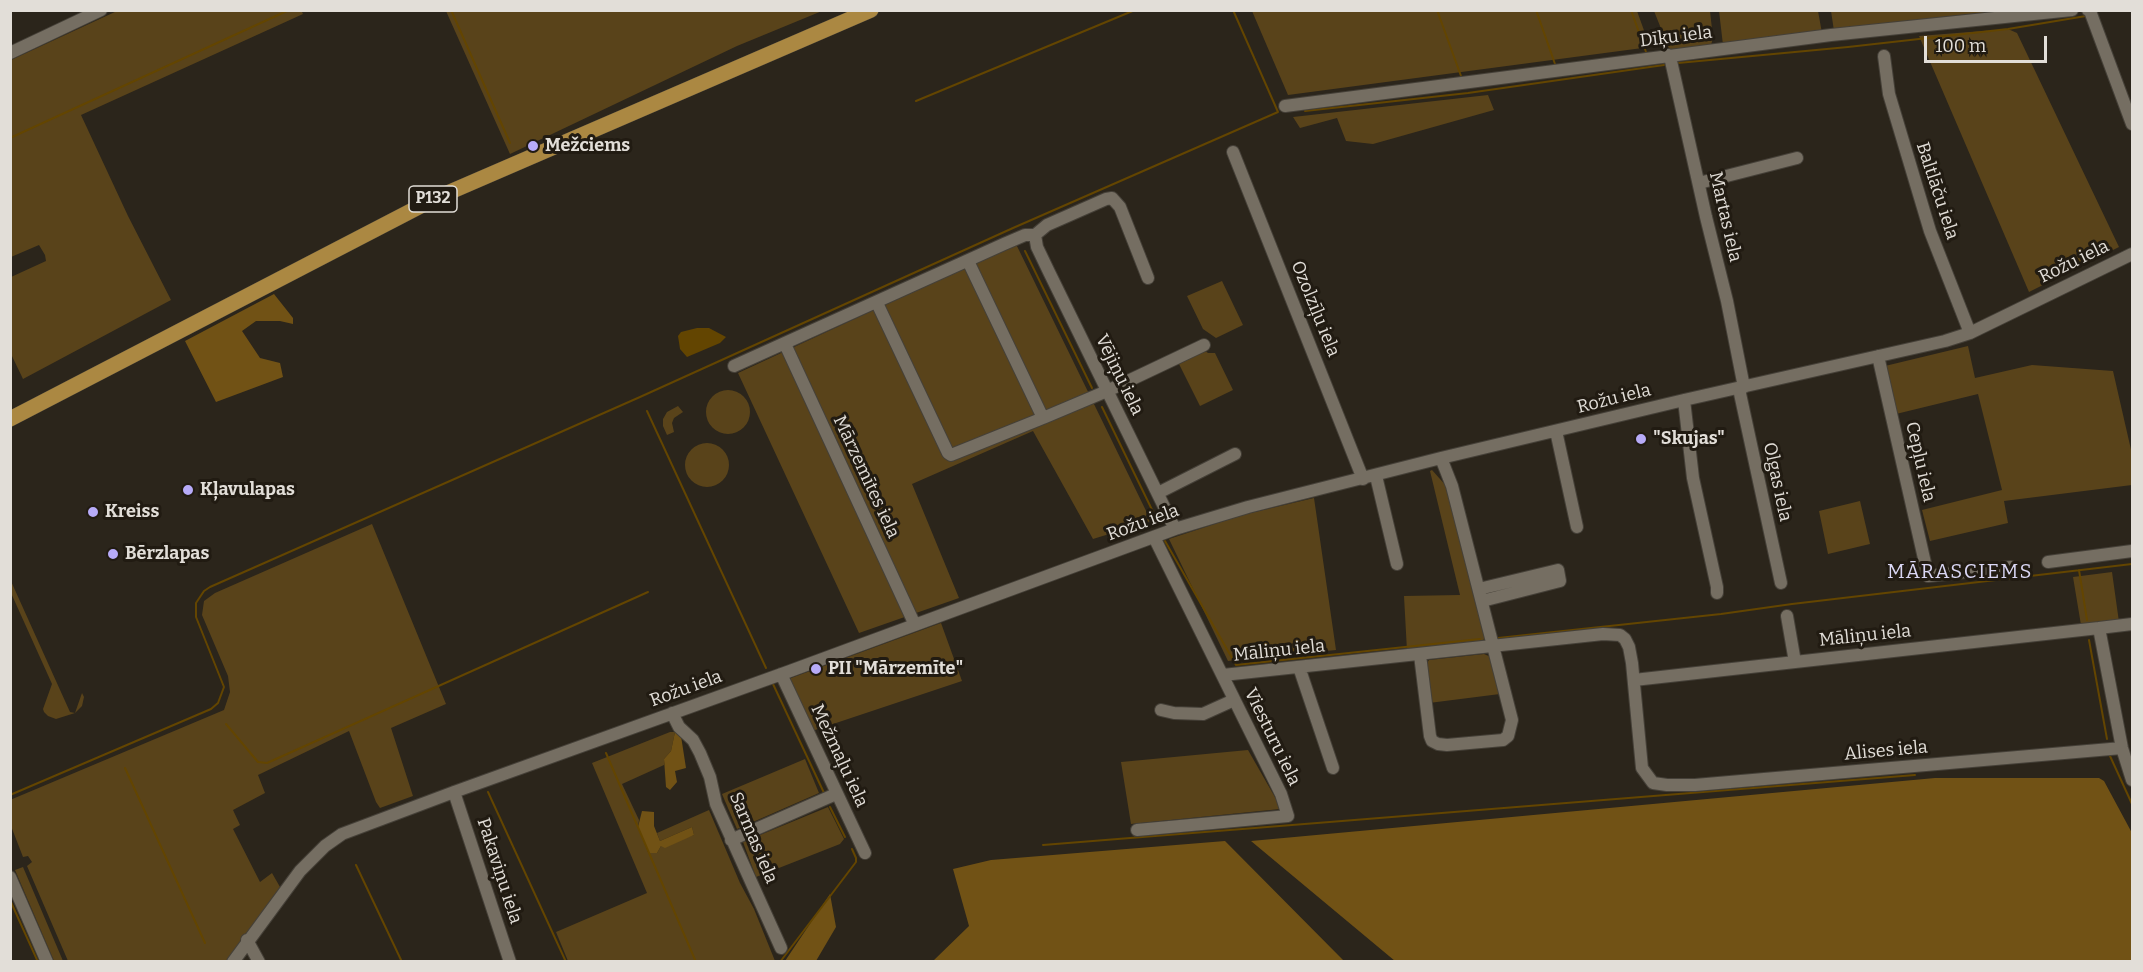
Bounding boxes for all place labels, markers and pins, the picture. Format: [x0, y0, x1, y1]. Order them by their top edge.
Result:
place label: Mežciems [545, 135, 630, 157]
marker: Mežciems [526, 139, 540, 153]
place label: "Skujas" [1653, 428, 1725, 450]
marker: "Skujas" [1634, 432, 1648, 446]
place label: Kļavulapas [200, 479, 295, 501]
marker: Kļavulapas [181, 483, 195, 497]
place label: Kreiss [105, 501, 159, 523]
marker: Kreiss [86, 505, 100, 519]
place label: Bērzlapas [125, 543, 209, 565]
marker: Bērzlapas [106, 547, 120, 561]
place label: PII "Mārzemīte" [828, 658, 963, 680]
marker: PII "Mārzemīte" [809, 662, 823, 676]

